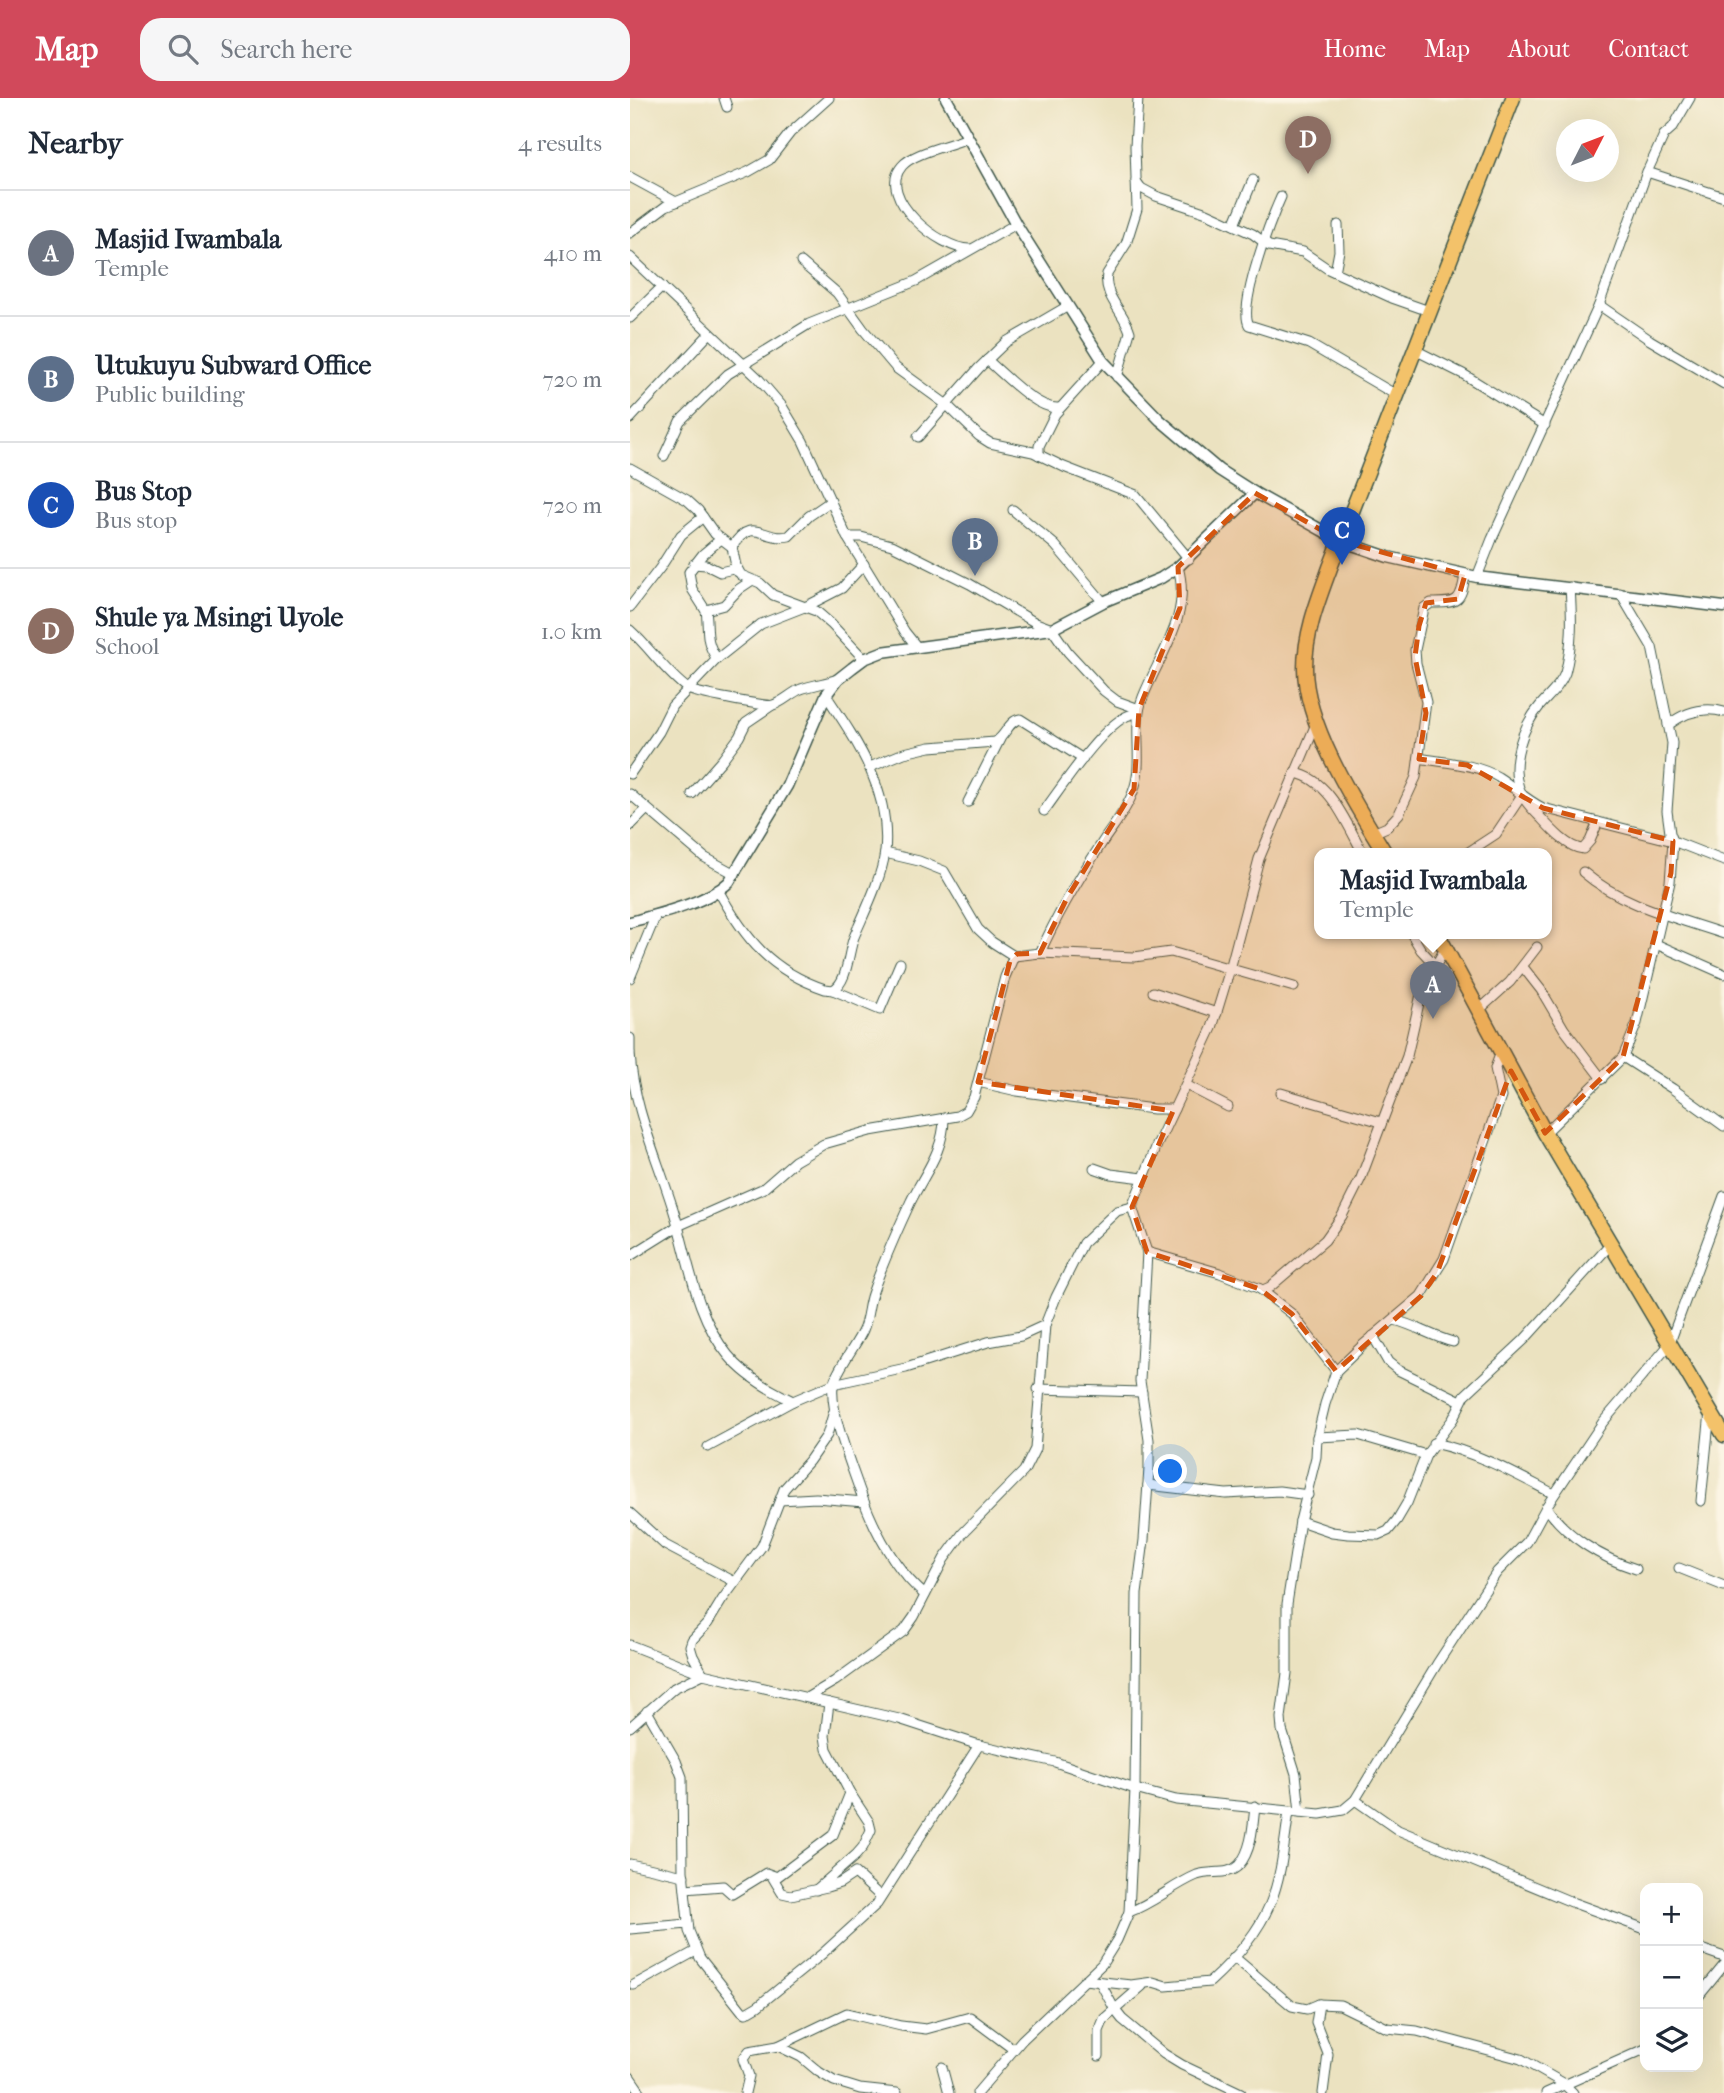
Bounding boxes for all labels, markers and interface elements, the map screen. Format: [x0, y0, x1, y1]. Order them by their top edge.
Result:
search box [140, 18, 630, 81]
text: Map [35, 30, 98, 69]
icon: search [164, 30, 202, 68]
text: Search here [220, 34, 352, 65]
text: Home [1324, 35, 1386, 63]
text: Map [1424, 35, 1470, 63]
text: About [1508, 35, 1570, 63]
text: Contact [1608, 35, 1689, 63]
pin: D [1285, 116, 1331, 174]
north arrow [1556, 119, 1619, 182]
text: Nearby [28, 126, 123, 161]
text: 4 results [518, 130, 602, 157]
text: Masjid Iwambala [95, 224, 281, 255]
text: A [44, 240, 58, 267]
text: 410 m [544, 240, 602, 267]
text: Temple [95, 255, 169, 282]
text: Utukuyu Subward Office [95, 350, 371, 381]
text: B [44, 366, 58, 393]
text: 720 m [542, 366, 602, 393]
text: Public building [95, 381, 245, 408]
text: Bus Stop [95, 476, 192, 507]
text: C [43, 492, 59, 519]
text: 720 m [542, 492, 602, 519]
text: Bus stop [95, 507, 177, 534]
pin: C [1319, 507, 1365, 565]
pin: B [952, 518, 998, 576]
text: Shule ya Msingi Uyole [95, 602, 343, 633]
text: D [42, 618, 60, 645]
text: 1.0 km [541, 618, 602, 645]
text: School [95, 633, 159, 660]
popup [1314, 848, 1552, 939]
text: Masjid Iwambala [1340, 865, 1526, 896]
text: Temple [1340, 896, 1414, 923]
pin: A [1410, 961, 1456, 1019]
your location [1153, 1454, 1187, 1488]
map controls [1640, 1883, 1703, 2072]
button: + [1640, 1883, 1703, 1946]
button: − [1640, 1946, 1703, 2009]
button: layers [1640, 2009, 1703, 2072]

